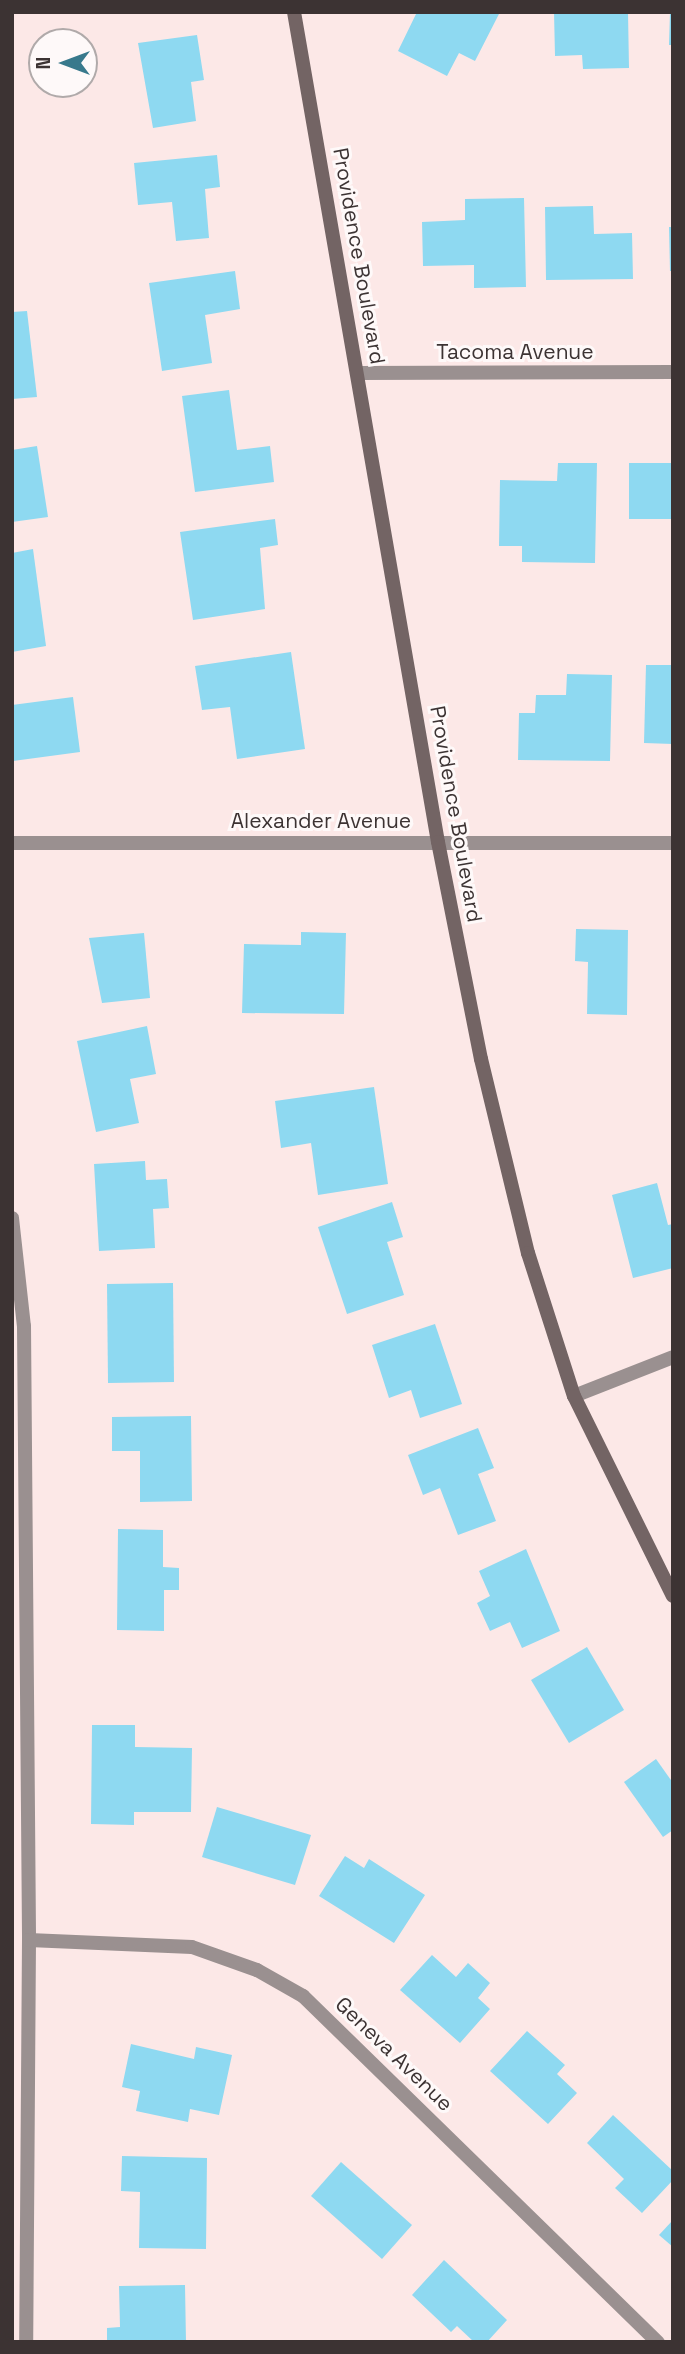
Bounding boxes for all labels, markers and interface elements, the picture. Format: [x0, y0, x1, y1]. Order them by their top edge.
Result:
north arrow [28, 28, 98, 98]
text: N [31, 57, 56, 69]
street label: Providence Boulevard [328, 146, 390, 366]
street label: Tacoma Avenue [436, 339, 594, 365]
street label: Providence Boulevard [425, 704, 487, 924]
street label: Alexander Avenue [231, 808, 411, 834]
street label: Geneva Avenue [330, 1992, 458, 2116]

